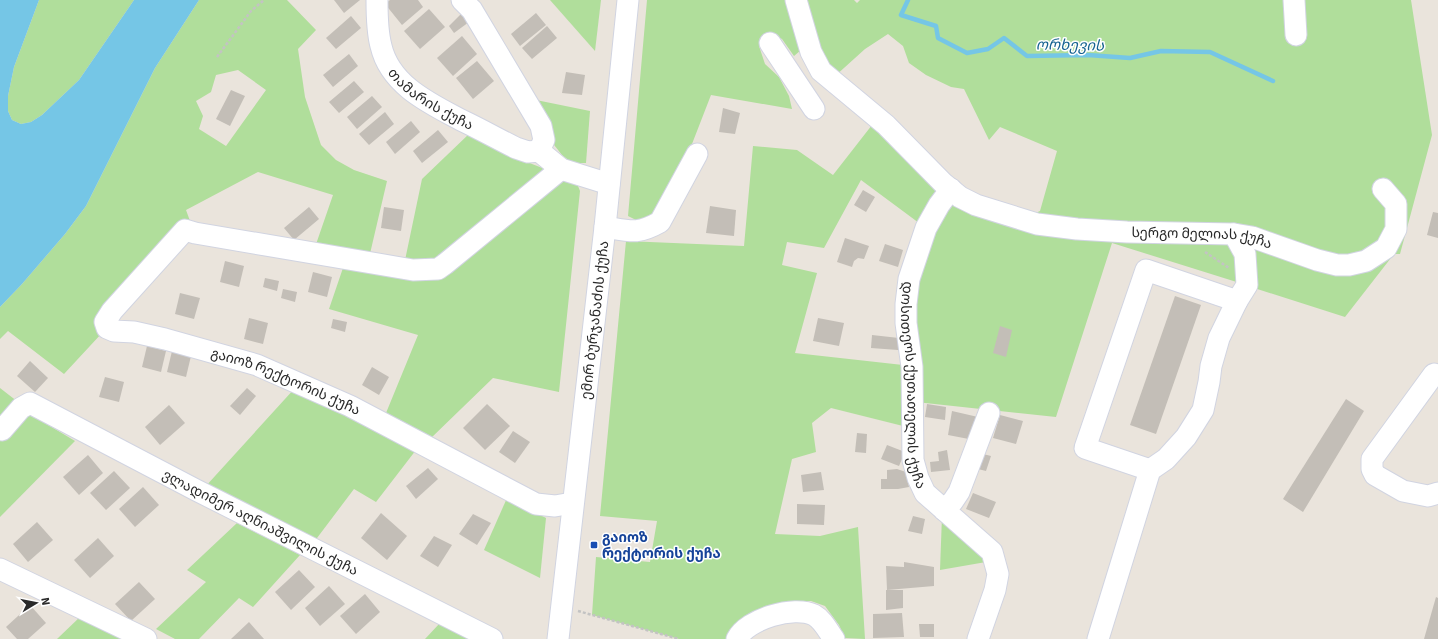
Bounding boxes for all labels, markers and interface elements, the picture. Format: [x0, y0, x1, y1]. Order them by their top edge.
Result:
water label: ორხევის [1036, 35, 1105, 55]
street label: თამარის ქუჩა [385, 64, 476, 133]
street label: სერგო მელიას ქუჩა [1131, 224, 1275, 252]
street label: ემირ ბურჯანაძის ქუჩა [577, 240, 612, 400]
street label: დოსითეოს ქუთათელის ქუჩა [897, 281, 930, 491]
street label: გაიოზ რექტორის ქუჩა [209, 344, 363, 419]
street label: ვლადიმერ აღნიაშვილის ქუჩა [160, 466, 361, 579]
place label: გაიოზ რექტორის ქუჩა [602, 529, 721, 562]
marker: გაიოზ რექტორის ქუჩა [589, 540, 599, 550]
north arrow [16, 583, 56, 623]
text: N [38, 596, 52, 606]

